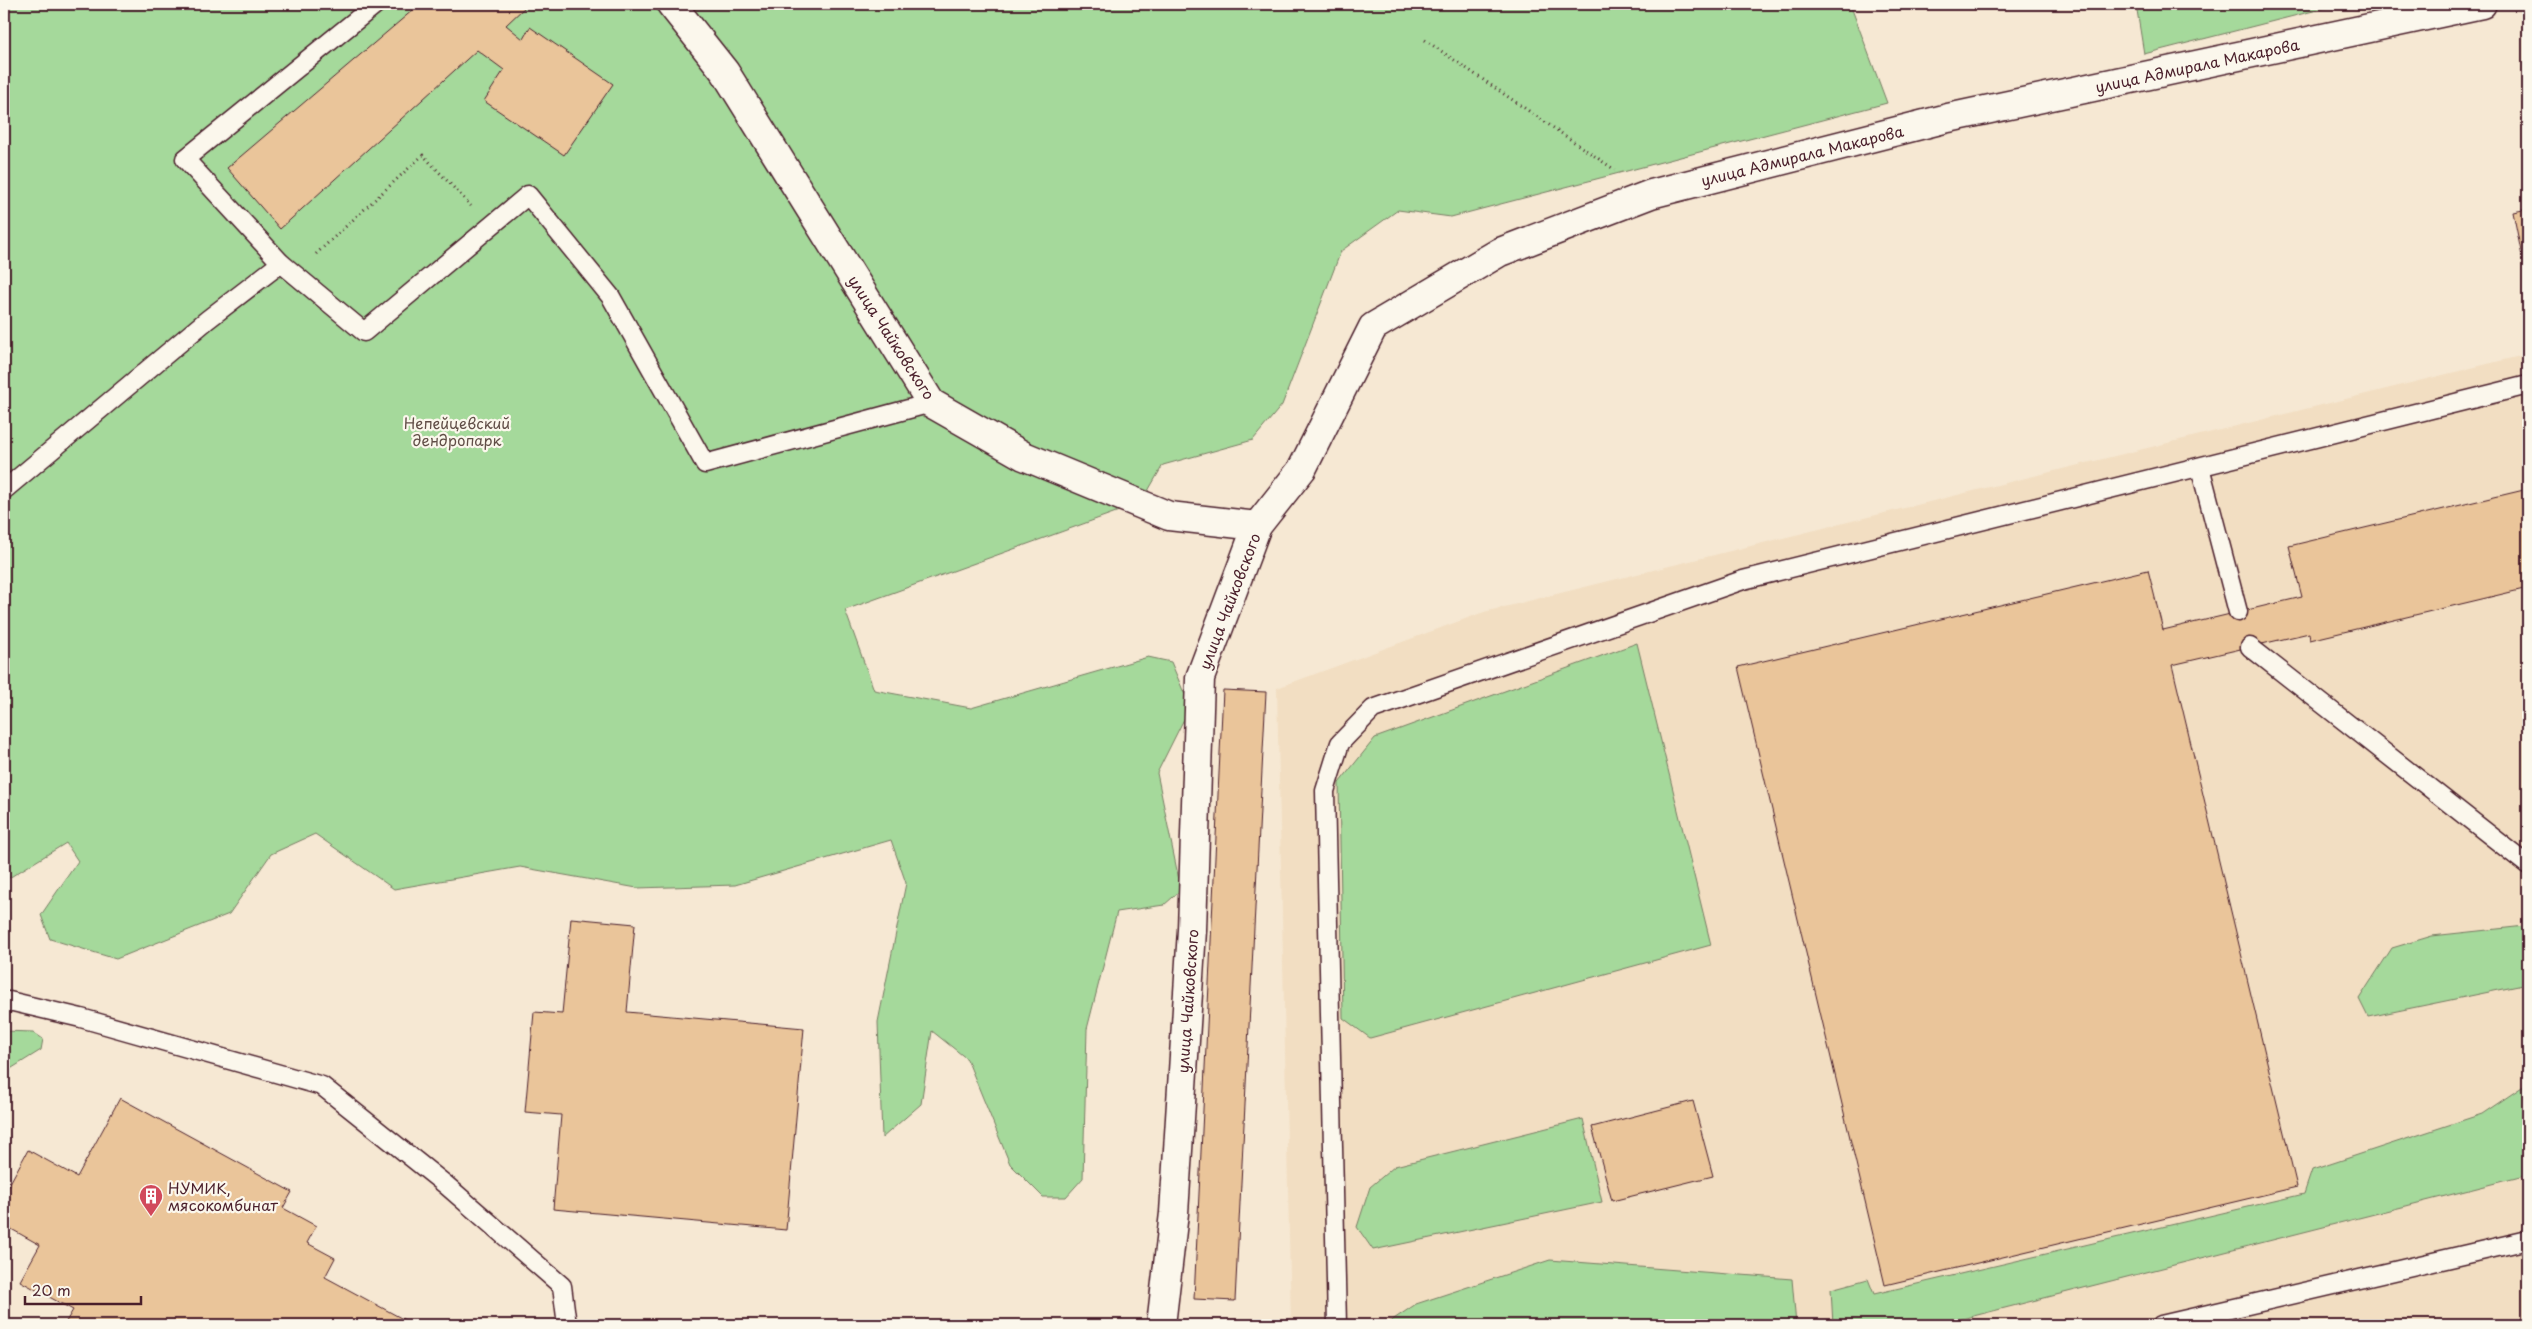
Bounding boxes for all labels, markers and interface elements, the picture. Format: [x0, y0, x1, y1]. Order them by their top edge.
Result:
street label: улица Адмирала Макарова [2093, 32, 2302, 98]
street label: улица Адмирала Макарова [1698, 119, 1906, 191]
street label: улица Чайковского [843, 270, 941, 404]
park label: Непейцевский дендропарк [404, 411, 510, 451]
street label: улица Чайковского [1192, 529, 1266, 673]
street label: улица Чайковского [1170, 928, 1204, 1074]
place label: НУМИК, мясокомбинат [168, 1176, 278, 1216]
building icon: НУМИК, мясокомбинат [138, 1183, 164, 1217]
scale bar [25, 1274, 141, 1306]
text: 20 m [32, 1278, 71, 1301]

